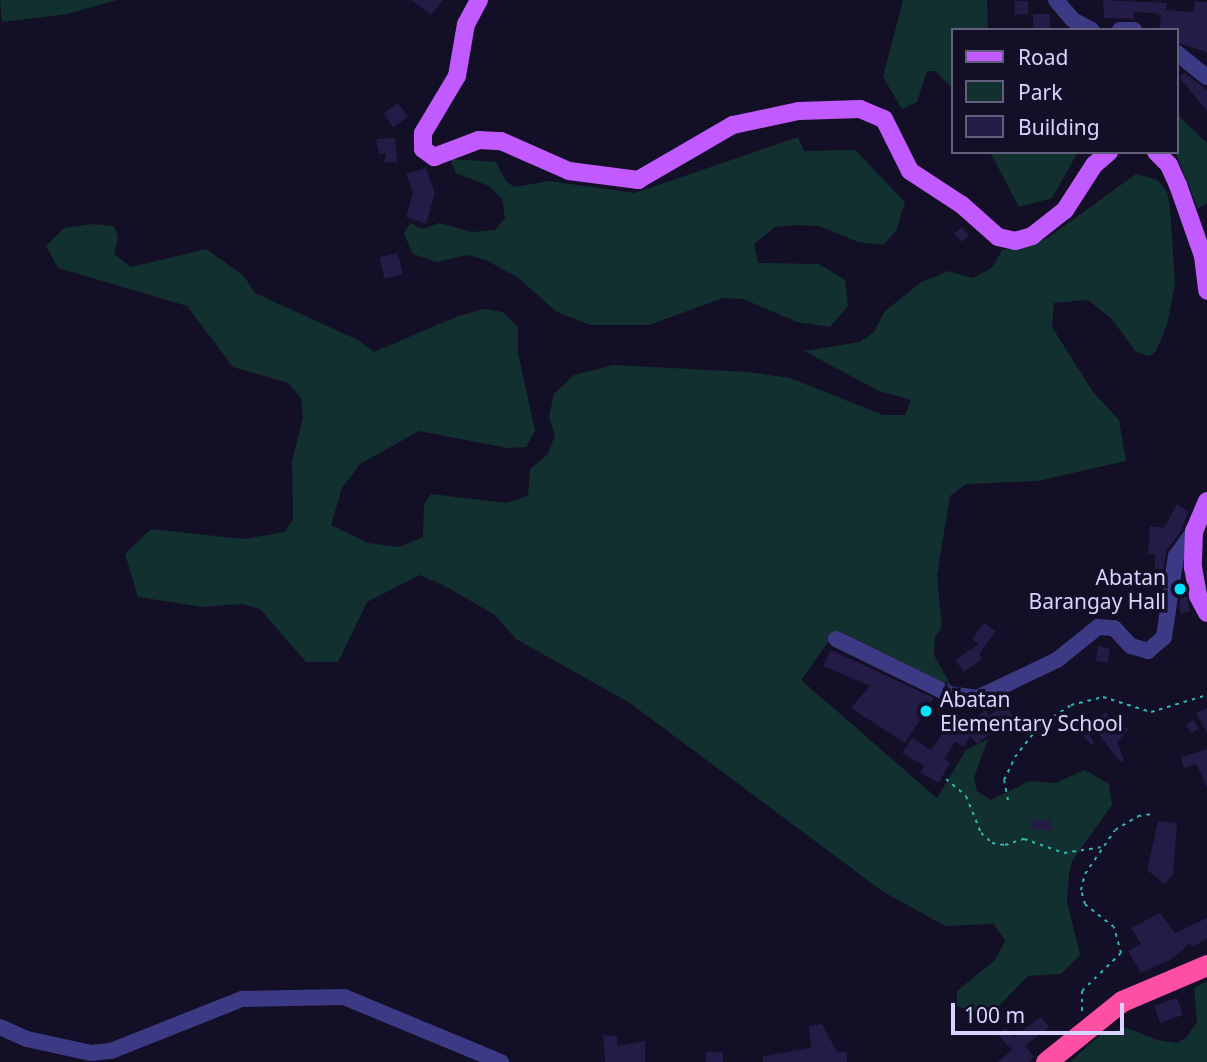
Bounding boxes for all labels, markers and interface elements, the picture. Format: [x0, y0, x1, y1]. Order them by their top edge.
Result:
legend [951, 28, 1179, 154]
text: Road [1018, 43, 1068, 71]
text: Park [1018, 78, 1062, 106]
text: Building [1018, 113, 1100, 141]
place label: Abatan Barangay Hall [1029, 564, 1166, 614]
marker: Abatan Barangay Hall [1172, 581, 1188, 597]
place label: Abatan Elementary School [940, 686, 1123, 736]
marker: Abatan Elementary School [918, 703, 934, 719]
scale bar [955, 988, 1128, 1032]
text: 100 m [964, 1001, 1025, 1029]

